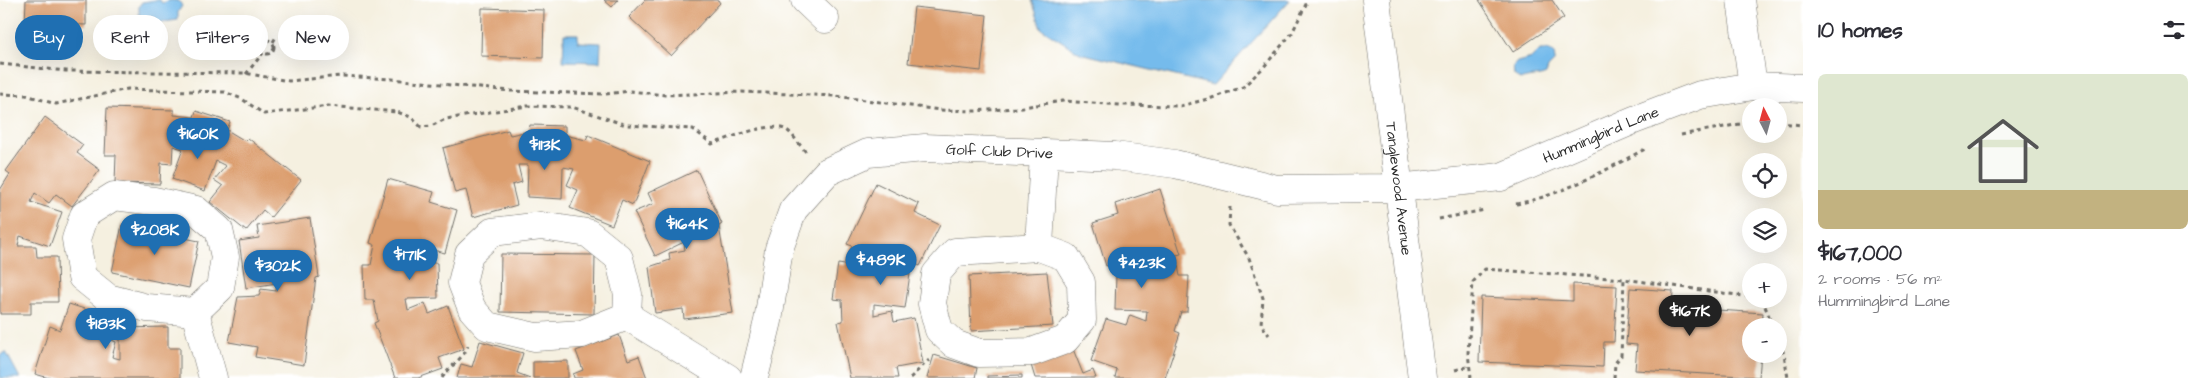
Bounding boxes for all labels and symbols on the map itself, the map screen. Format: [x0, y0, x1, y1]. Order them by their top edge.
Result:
north arrow [1742, 98, 1788, 142]
street label: Hummingbird Lane [1539, 101, 1662, 168]
pin: $160K [163, 118, 233, 160]
street label: Tanglewood Avenue [1380, 121, 1417, 256]
pin: $113K [510, 128, 580, 171]
street label: Golf Club Drive [945, 138, 1054, 164]
pin: $164K [652, 208, 722, 250]
pin: $208K [120, 214, 190, 256]
pin: $171K [375, 238, 445, 281]
pin: $489K [846, 244, 916, 286]
pin: $423K [1107, 246, 1177, 289]
pin: $302K [243, 250, 313, 292]
pin: $167K [1655, 294, 1725, 337]
pin: $183K [71, 308, 141, 350]

